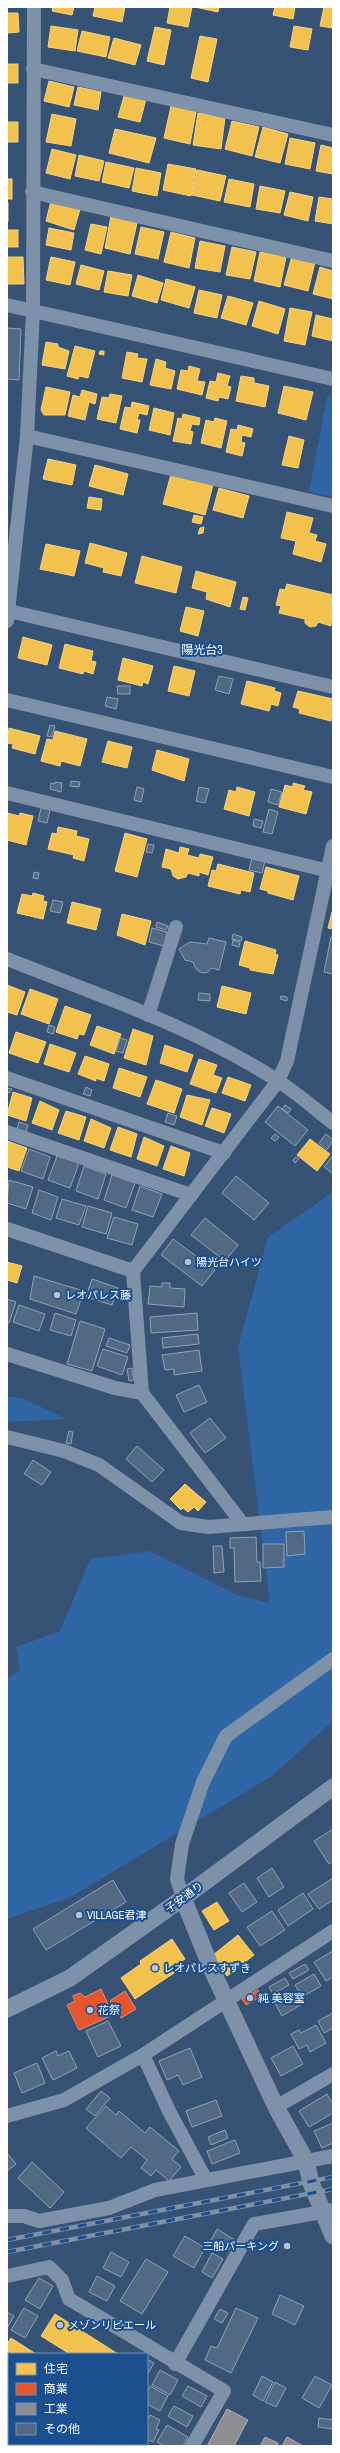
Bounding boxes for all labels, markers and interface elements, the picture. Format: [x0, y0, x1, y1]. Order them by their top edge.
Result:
district label: 陽光台3 [181, 642, 223, 658]
place label: 陽光台ハイツ [196, 1255, 262, 1269]
marker: 陽光台ハイツ [183, 1257, 193, 1267]
place label: レオパレス藤 [65, 1288, 131, 1302]
marker: レオパレス藤 [52, 1290, 62, 1300]
street label: 子安通り [162, 1878, 206, 1916]
place label: VILLAGE君津 [87, 1908, 147, 1922]
marker: VILLAGE君津 [74, 1910, 84, 1920]
place label: レオパレスすずき [163, 1961, 251, 1975]
marker: レオパレスすずき [150, 1963, 160, 1973]
place label: 純 美容室 [258, 1991, 305, 2005]
marker: 純 美容室 [245, 1993, 255, 2003]
place label: 花祭 [98, 2003, 120, 2017]
marker: 花祭 [85, 2005, 95, 2015]
place label: 三船パーキング [202, 2239, 279, 2253]
marker: 三船パーキング [282, 2241, 292, 2251]
place label: メゾンリビエール [68, 2318, 156, 2332]
marker: メゾンリビエール [55, 2320, 65, 2330]
legend [8, 2353, 148, 2445]
text: 住宅 [44, 2361, 68, 2377]
text: 商業 [44, 2381, 68, 2397]
text: 工業 [44, 2401, 68, 2417]
text: その他 [44, 2421, 80, 2437]

